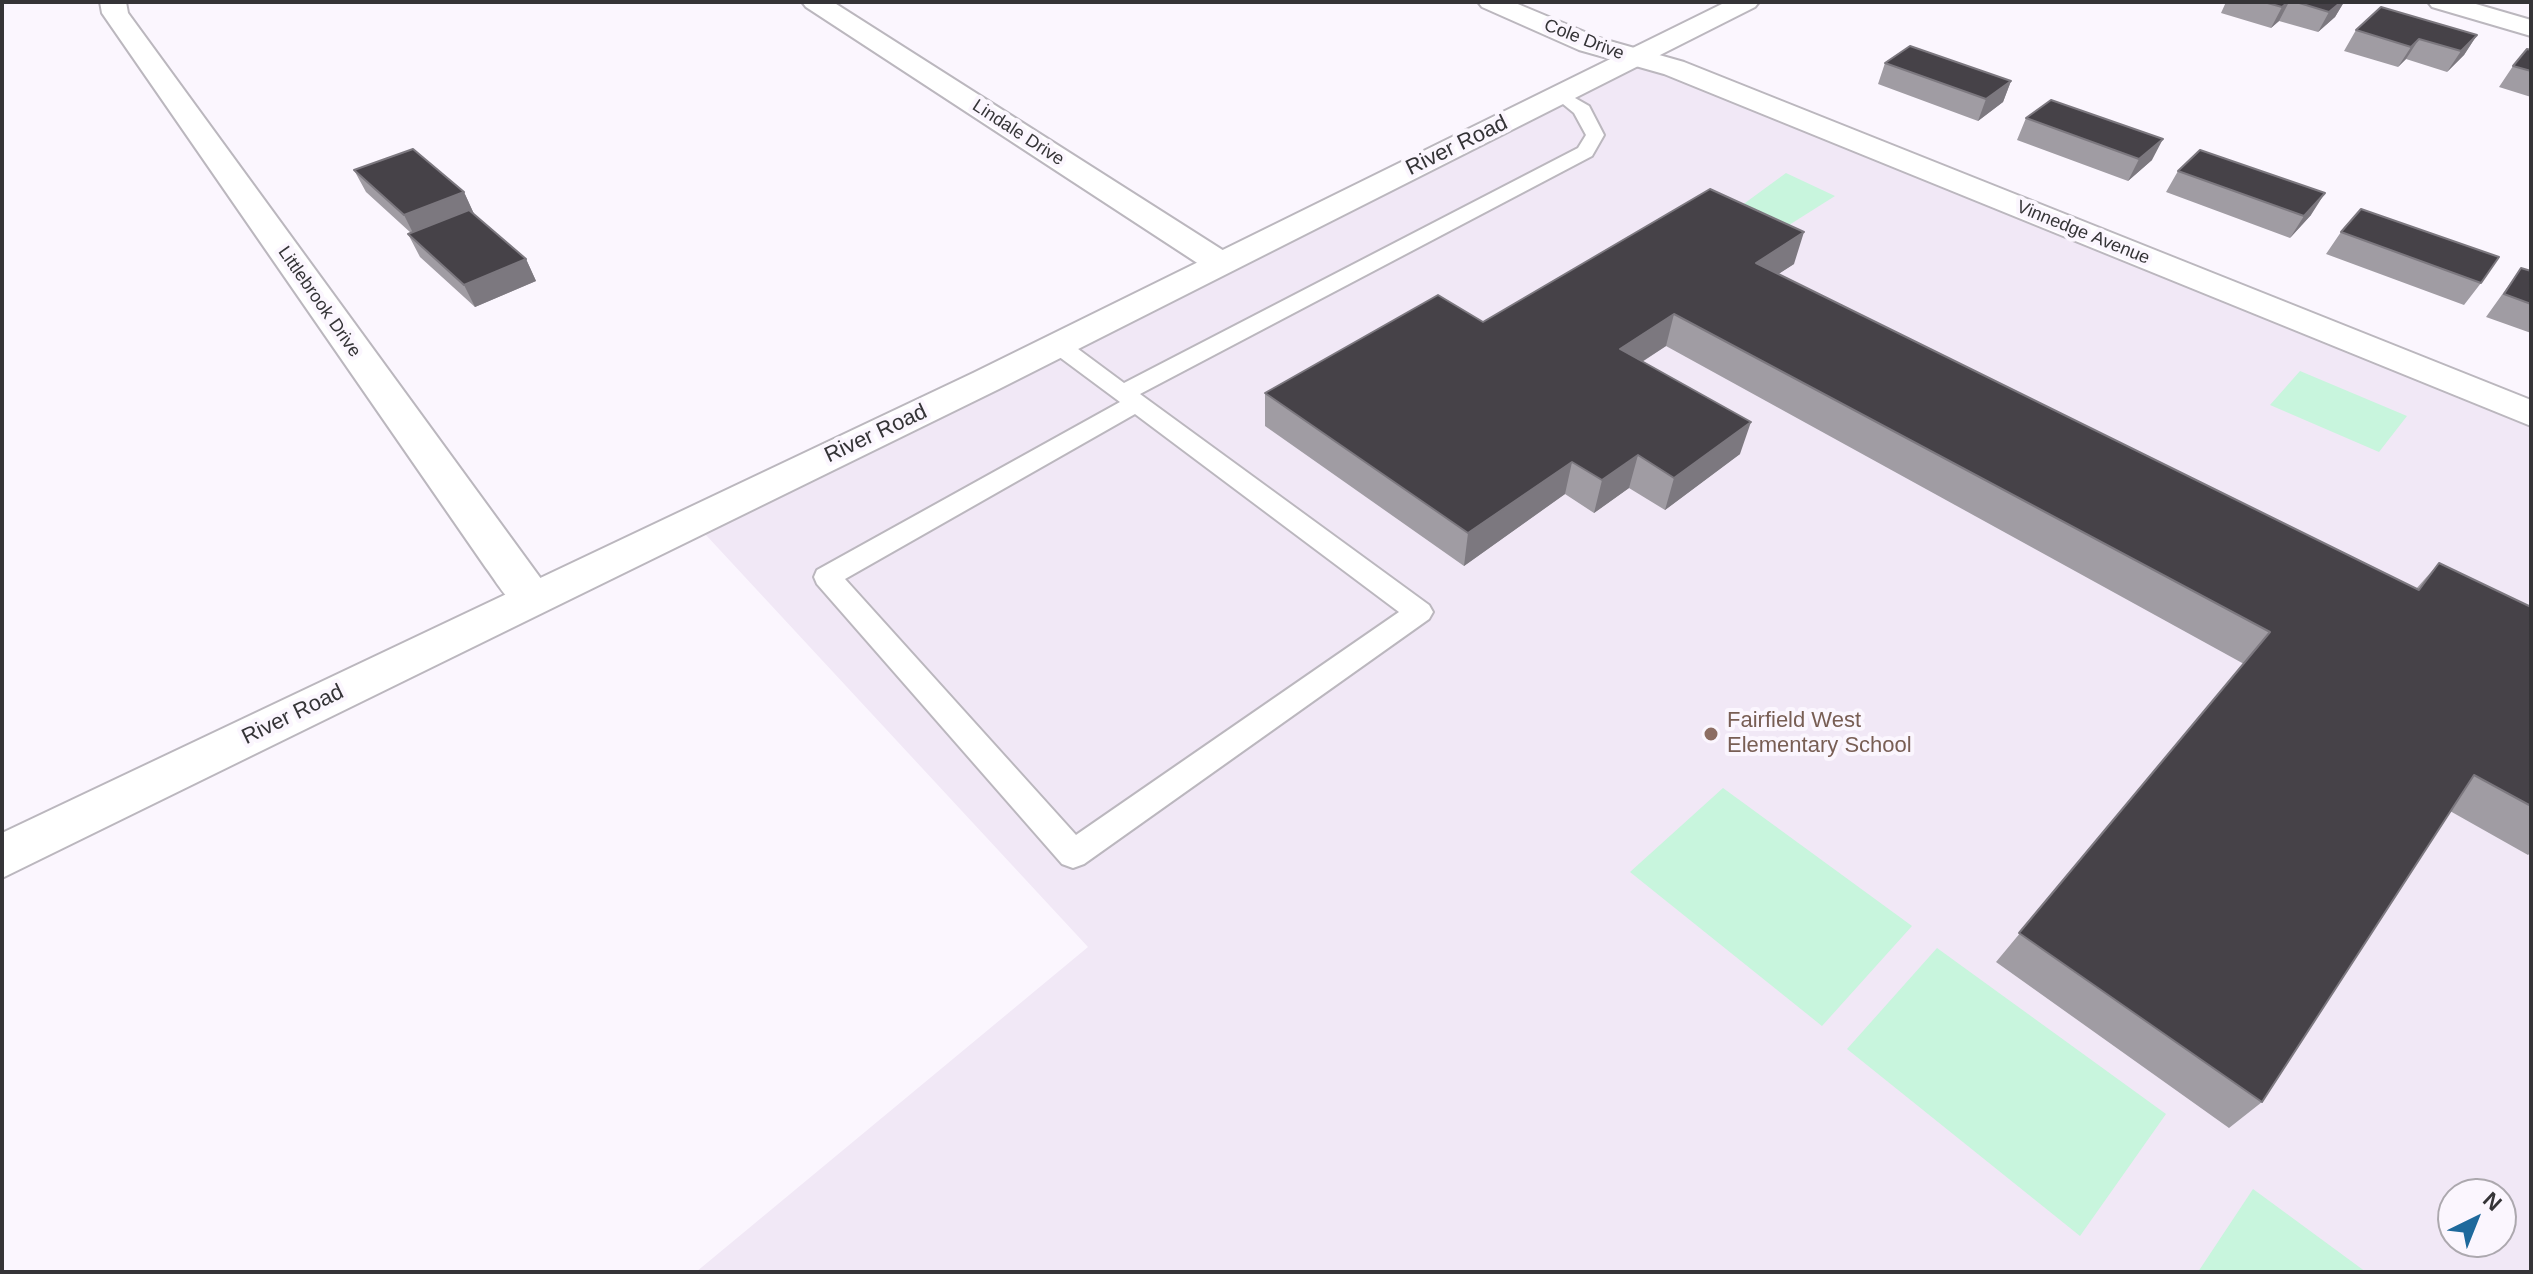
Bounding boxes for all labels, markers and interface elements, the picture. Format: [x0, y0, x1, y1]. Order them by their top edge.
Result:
street label: Cole Drive [1541, 15, 1627, 65]
street label: Lindale Drive [968, 95, 1068, 171]
street label: River Road [1402, 110, 1512, 182]
street label: Vinnedge Avenue [2013, 196, 2153, 270]
street label: Littlebrook Drive [273, 243, 365, 361]
street label: River Road [821, 399, 931, 469]
street label: River Road [238, 679, 348, 751]
place label: Fairfield West Elementary School [1727, 708, 1912, 760]
marker: Fairfield West Elementary School [1702, 725, 1720, 743]
north arrow [2437, 1178, 2517, 1258]
text: N [2478, 1187, 2507, 1216]

